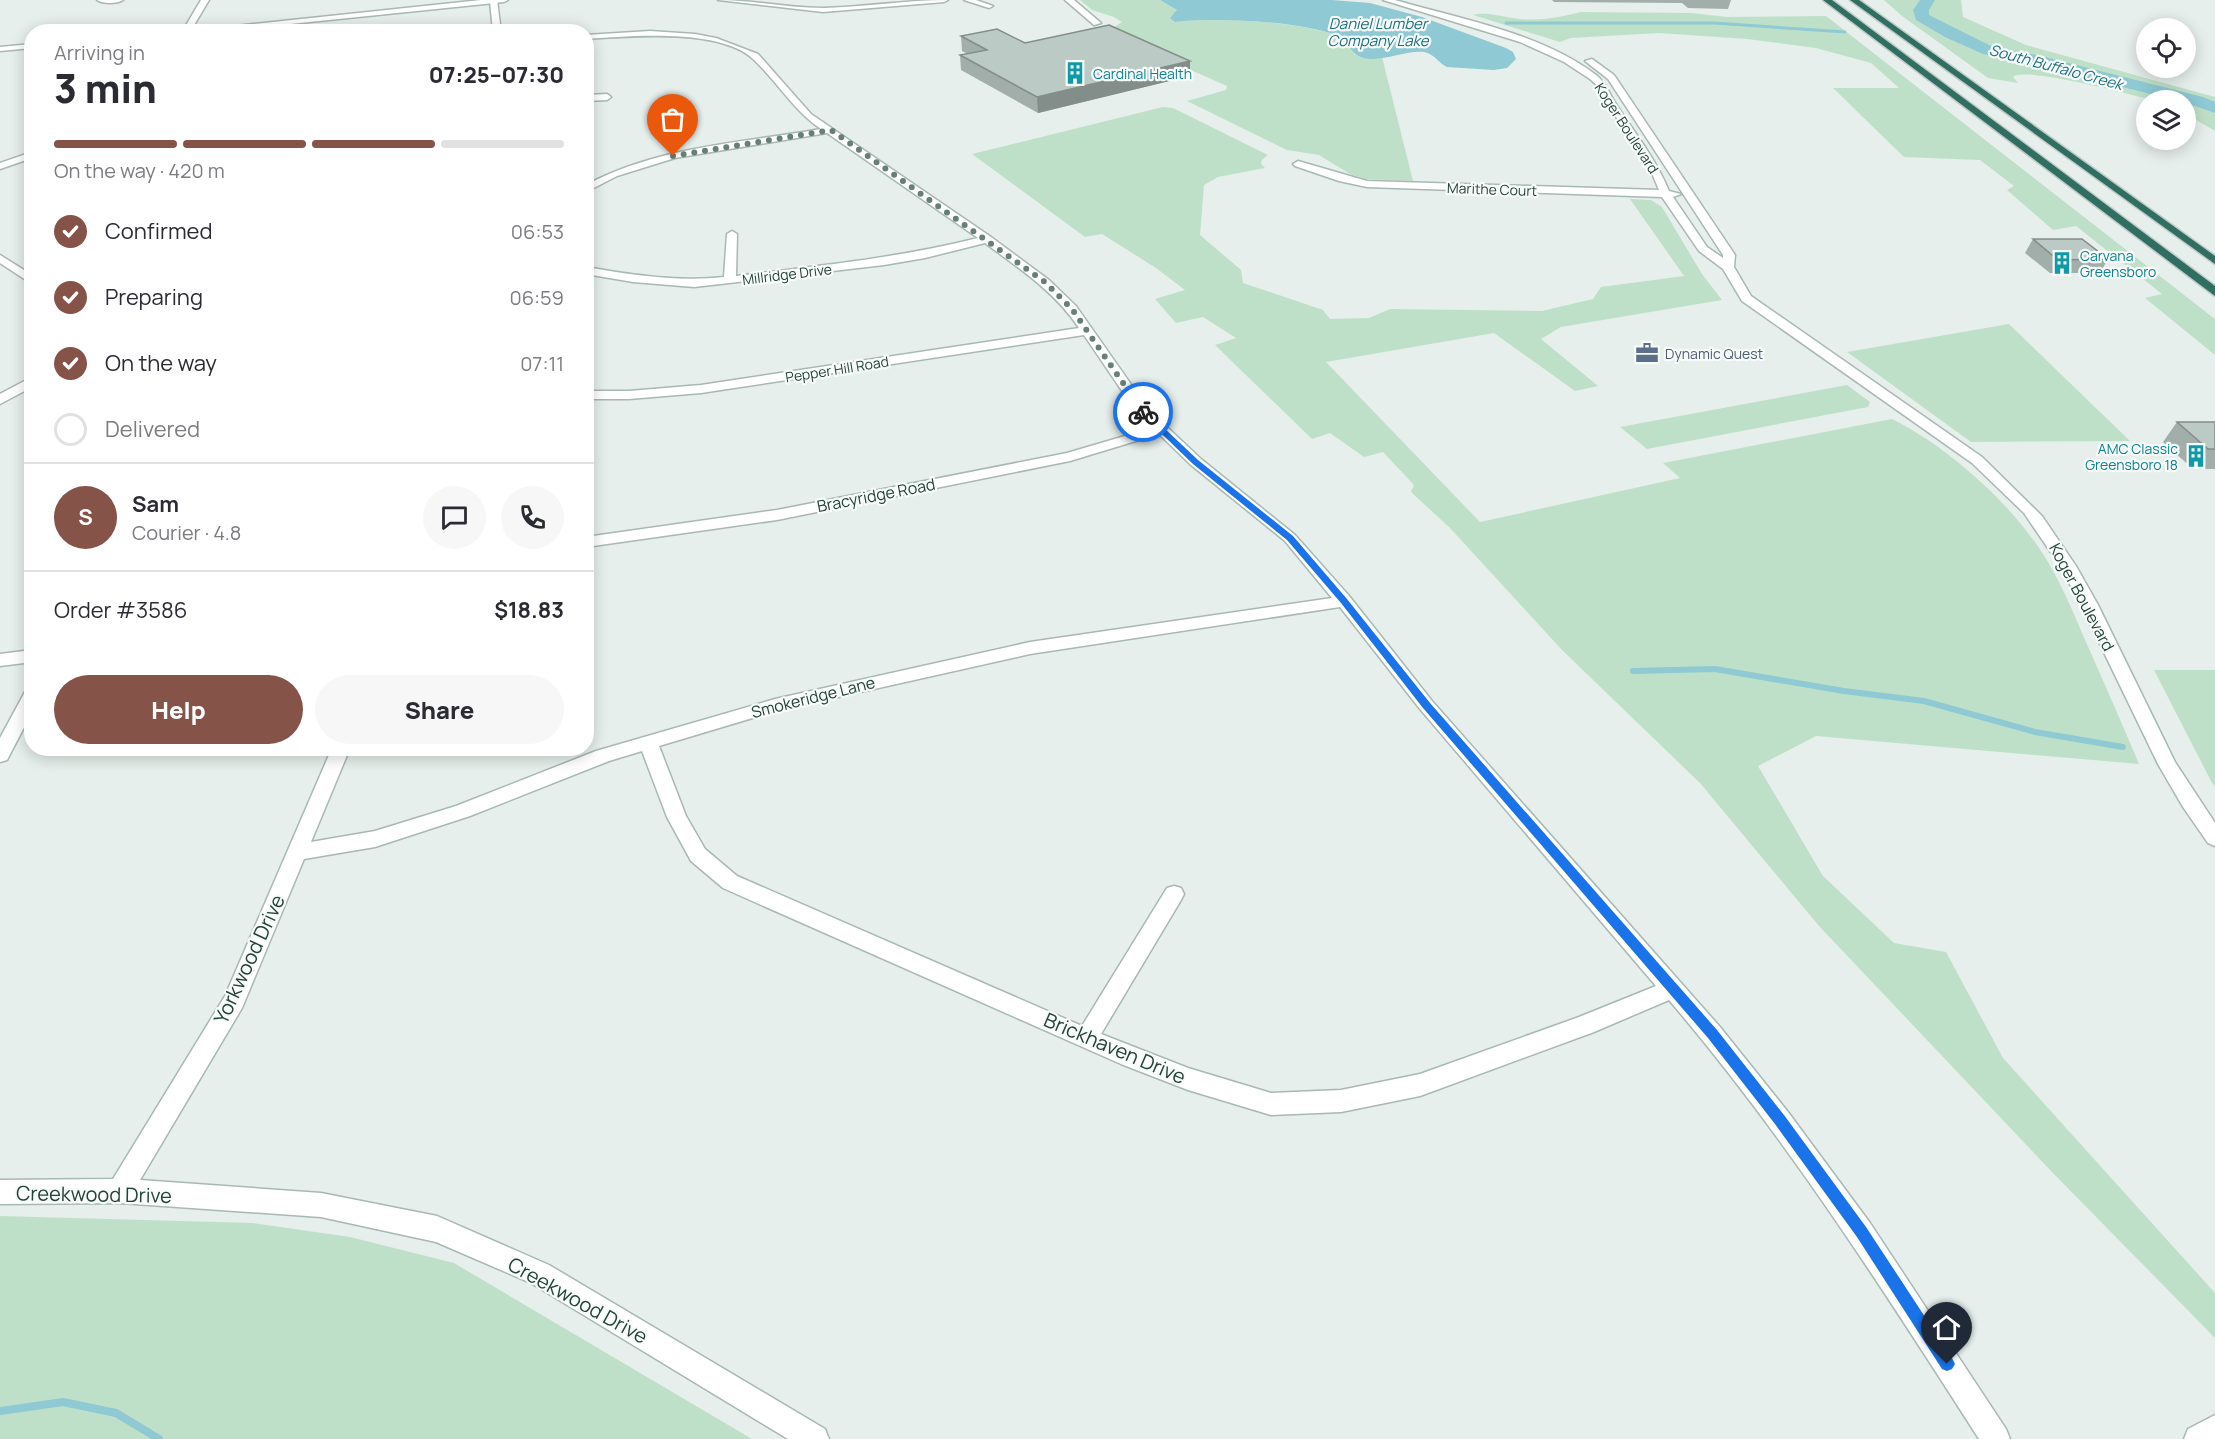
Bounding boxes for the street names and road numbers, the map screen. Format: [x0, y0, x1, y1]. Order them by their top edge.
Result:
street label: Koger Boulevard [1591, 79, 1663, 177]
street label: Marithe Court [1447, 178, 1538, 200]
street label: Millridge Drive [741, 259, 833, 289]
street label: Pepper Hill Road [784, 351, 890, 387]
street label: Bracyridge Road [815, 473, 937, 517]
street label: Koger Boulevard [2044, 539, 2120, 655]
street label: Smokeridge Lane [749, 671, 877, 723]
street label: Yorkwood Drive [207, 890, 291, 1028]
street label: Brickhaven Drive [1040, 1006, 1190, 1090]
street label: Creekwood Drive [16, 1179, 172, 1209]
street label: Creekwood Drive [503, 1250, 653, 1350]

